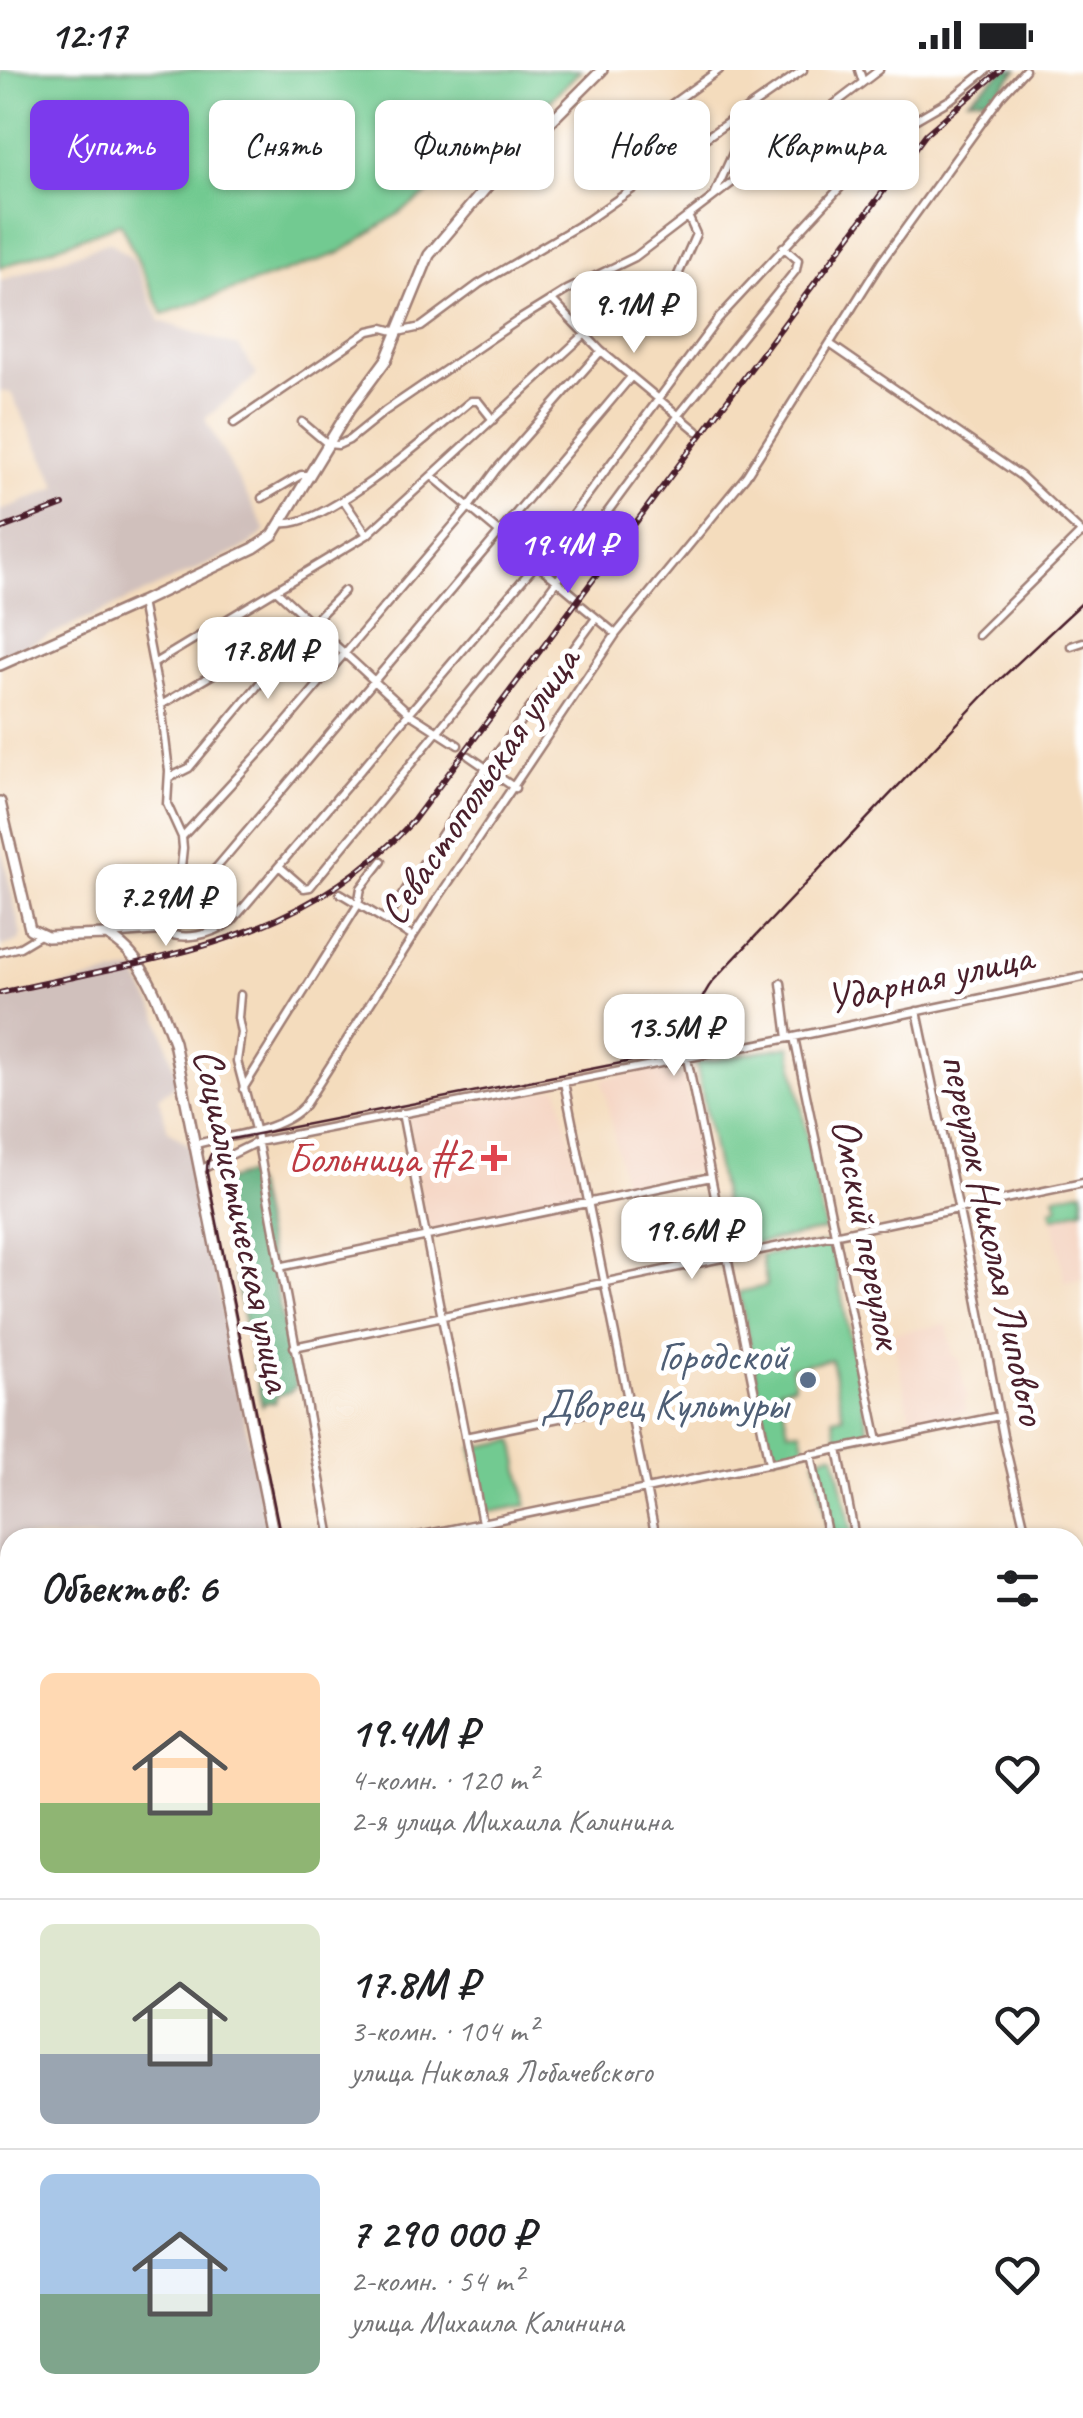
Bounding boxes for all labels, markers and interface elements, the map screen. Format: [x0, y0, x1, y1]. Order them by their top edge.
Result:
text: 12:17 [50, 12, 126, 59]
chip: Купить [30, 100, 189, 190]
chip: Снять [209, 100, 355, 190]
chip: Фильтры [375, 100, 554, 190]
chip: Новое [574, 100, 710, 190]
chip: Квартира [730, 100, 919, 190]
pin: 9.1M ₽ [553, 271, 715, 356]
text: 9.1M ₽ [593, 283, 675, 324]
pin: 19.4M ₽ [476, 511, 660, 596]
text: 19.4M ₽ [520, 523, 616, 564]
pin: 17.8M ₽ [176, 617, 360, 702]
text: 17.8M ₽ [219, 629, 317, 670]
street label: Севастопольская улица [367, 634, 594, 935]
pin: 7.29M ₽ [74, 864, 258, 949]
text: 7.29M ₽ [118, 876, 214, 917]
street label: Ударная улица [821, 930, 1041, 1026]
pin: 13.5M ₽ [582, 994, 766, 1079]
text: 13.5M ₽ [626, 1006, 722, 1047]
street label: Социалистическая улица [181, 1044, 306, 1399]
street label: переулок Николая Липового [929, 1049, 1060, 1431]
street label: Омский переулок [819, 1114, 916, 1356]
place label: Больница #2 [287, 1132, 475, 1185]
marker: Больница #2 [481, 1145, 507, 1171]
pin: 19.6M ₽ [600, 1197, 784, 1282]
text: 19.6M ₽ [643, 1209, 741, 1250]
place label: Городской Дворец Культуры [540, 1330, 791, 1431]
marker: Городской Дворец Культуры [797, 1369, 819, 1391]
icon: filters [990, 1561, 1045, 1616]
text: Объектов: 6 [40, 1562, 217, 1615]
text: 19.4M ₽ [350, 1706, 477, 1759]
icon: home [120, 1713, 240, 1833]
icon: heart [990, 1746, 1045, 1801]
text: 4-комн. · 120 m² [350, 1759, 537, 1800]
text: 2-я улица Михаила Калинина [350, 1800, 672, 1841]
text: 17.8M ₽ [350, 1957, 477, 2010]
icon: home [120, 1964, 240, 2084]
icon: heart [990, 1997, 1045, 2052]
text: 3-комн. · 104 m² [350, 2010, 537, 2051]
text: улица Николая Лобачевского [350, 2051, 653, 2092]
text: 7 290 000 ₽ [350, 2207, 534, 2260]
icon: home [120, 2214, 240, 2334]
icon: heart [990, 2247, 1045, 2302]
text: 2-комн. · 54 m² [350, 2260, 522, 2301]
text: улица Михаила Калинина [350, 2301, 624, 2342]

